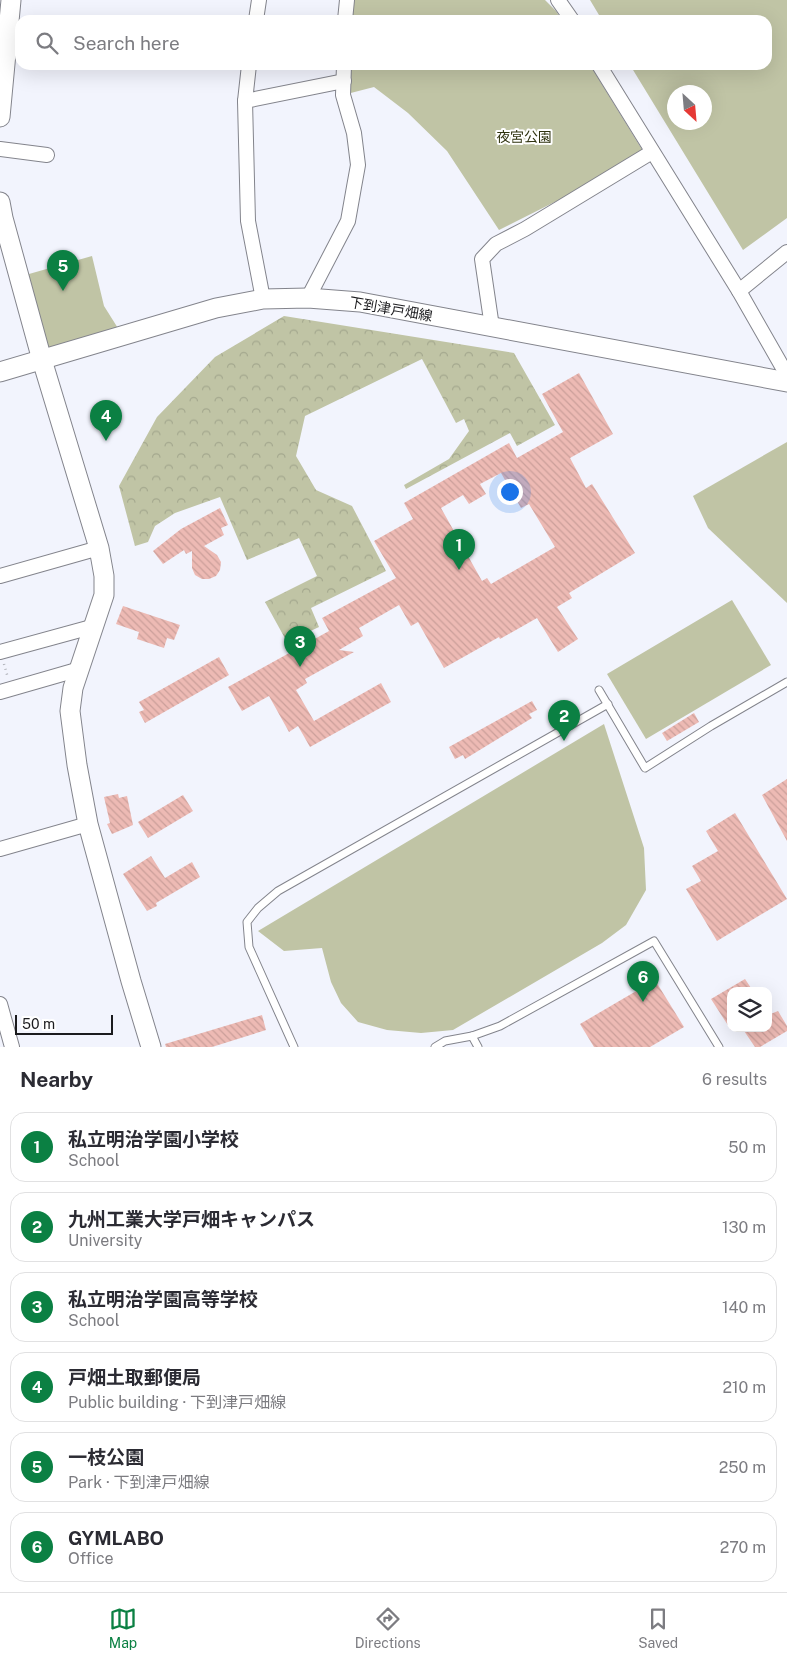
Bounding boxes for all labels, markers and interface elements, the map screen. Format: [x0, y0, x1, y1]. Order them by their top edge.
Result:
search box [15, 15, 772, 70]
icon: search [33, 29, 61, 57]
text: Search here [73, 32, 180, 54]
north arrow [667, 85, 712, 130]
park label: 夜宮公園 [496, 129, 552, 145]
pin: 5 [47, 250, 79, 291]
street label: 下到津戸畑線 [348, 294, 434, 324]
pin: 4 [90, 400, 122, 441]
your location [497, 479, 523, 505]
pin: 1 [443, 529, 475, 570]
pin: 3 [284, 626, 316, 667]
pin: 2 [548, 700, 580, 741]
pin: 6 [627, 961, 659, 1002]
map controls [727, 987, 772, 1032]
button: layers [727, 987, 772, 1032]
scale bar [15, 1012, 112, 1035]
text: 50 m [22, 1016, 55, 1032]
text: Nearby [20, 1067, 93, 1092]
text: 6 results [702, 1070, 767, 1089]
text: 私立明治学園小学校 [68, 1128, 239, 1150]
text: 1 [34, 1138, 40, 1157]
text: 50 m [728, 1138, 766, 1157]
text: School [68, 1151, 119, 1170]
text: 九州工業大学戸畑キャンパス [68, 1208, 315, 1230]
text: 2 [32, 1218, 42, 1237]
text: 130 m [722, 1218, 766, 1237]
text: University [68, 1231, 142, 1250]
text: 私立明治学園高等学校 [68, 1288, 258, 1310]
text: 3 [32, 1298, 42, 1317]
text: 140 m [722, 1298, 766, 1317]
text: School [68, 1311, 119, 1330]
text: 戸畑土取郵便局 [68, 1366, 201, 1388]
text: 4 [32, 1378, 42, 1397]
text: 210 m [722, 1378, 766, 1397]
text: Public building · 下到津戸畑線 [68, 1393, 286, 1412]
text: 一枝公園 [68, 1446, 144, 1468]
text: 5 [32, 1458, 42, 1477]
text: 250 m [719, 1458, 766, 1477]
text: Park · 下到津戸畑線 [68, 1473, 209, 1492]
text: GYMLABO [68, 1527, 164, 1549]
text: 6 [32, 1538, 42, 1557]
text: 270 m [720, 1538, 766, 1557]
text: Office [68, 1549, 114, 1568]
tab: Map [109, 1605, 137, 1651]
tab: Directions [355, 1605, 421, 1651]
tab: Saved [638, 1605, 678, 1651]

